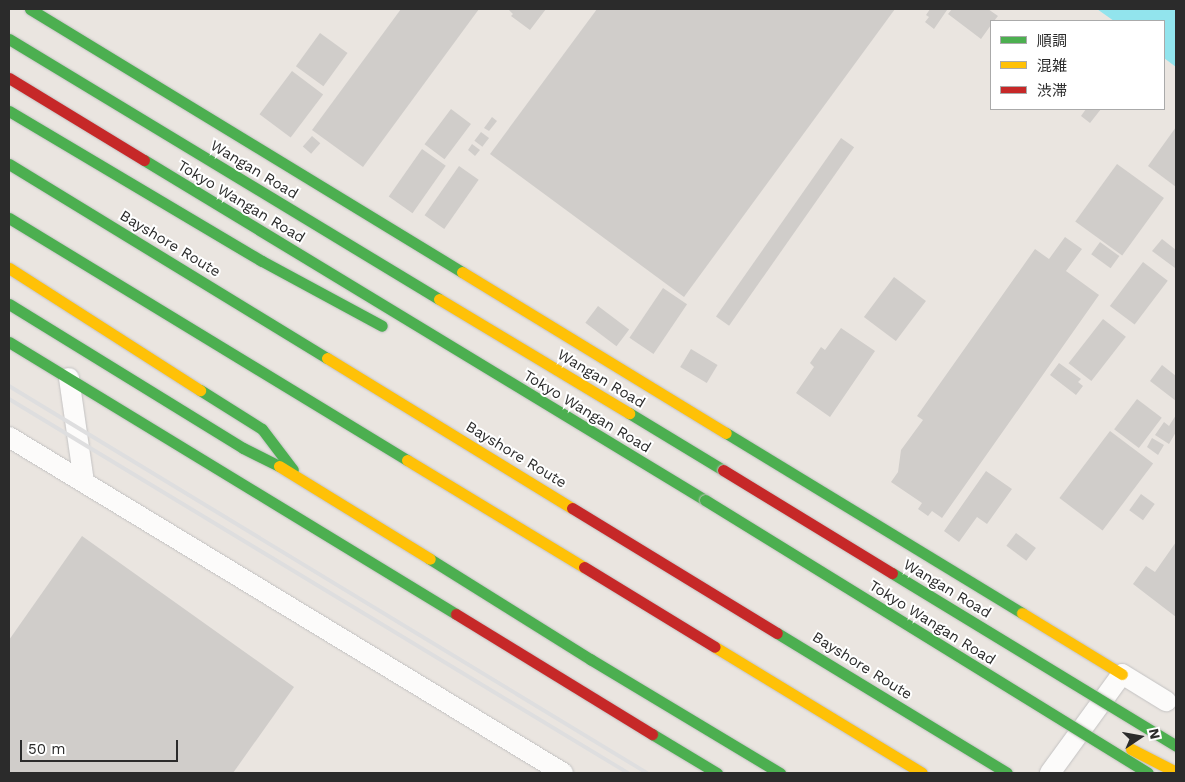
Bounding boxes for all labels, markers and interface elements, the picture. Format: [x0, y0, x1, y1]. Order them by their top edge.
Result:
legend [990, 20, 1165, 110]
text: 順調 [1037, 32, 1067, 50]
text: 混雑 [1037, 57, 1067, 75]
text: 渋滞 [1037, 82, 1067, 100]
street label: Wangan Road [207, 137, 301, 203]
street label: Tokyo Wangan Road [174, 157, 308, 247]
street label: Bayshore Route [116, 207, 224, 281]
street label: Wangan Road [554, 346, 648, 412]
street label: Tokyo Wangan Road [520, 367, 654, 457]
street label: Bayshore Route [462, 418, 570, 492]
street label: Wangan Road [900, 556, 994, 622]
street label: Tokyo Wangan Road [865, 577, 999, 669]
street label: Bayshore Route [809, 628, 915, 704]
north arrow [1115, 712, 1165, 762]
text: N [1146, 727, 1164, 741]
scale bar [22, 730, 180, 762]
text: 50 m [28, 740, 65, 758]

